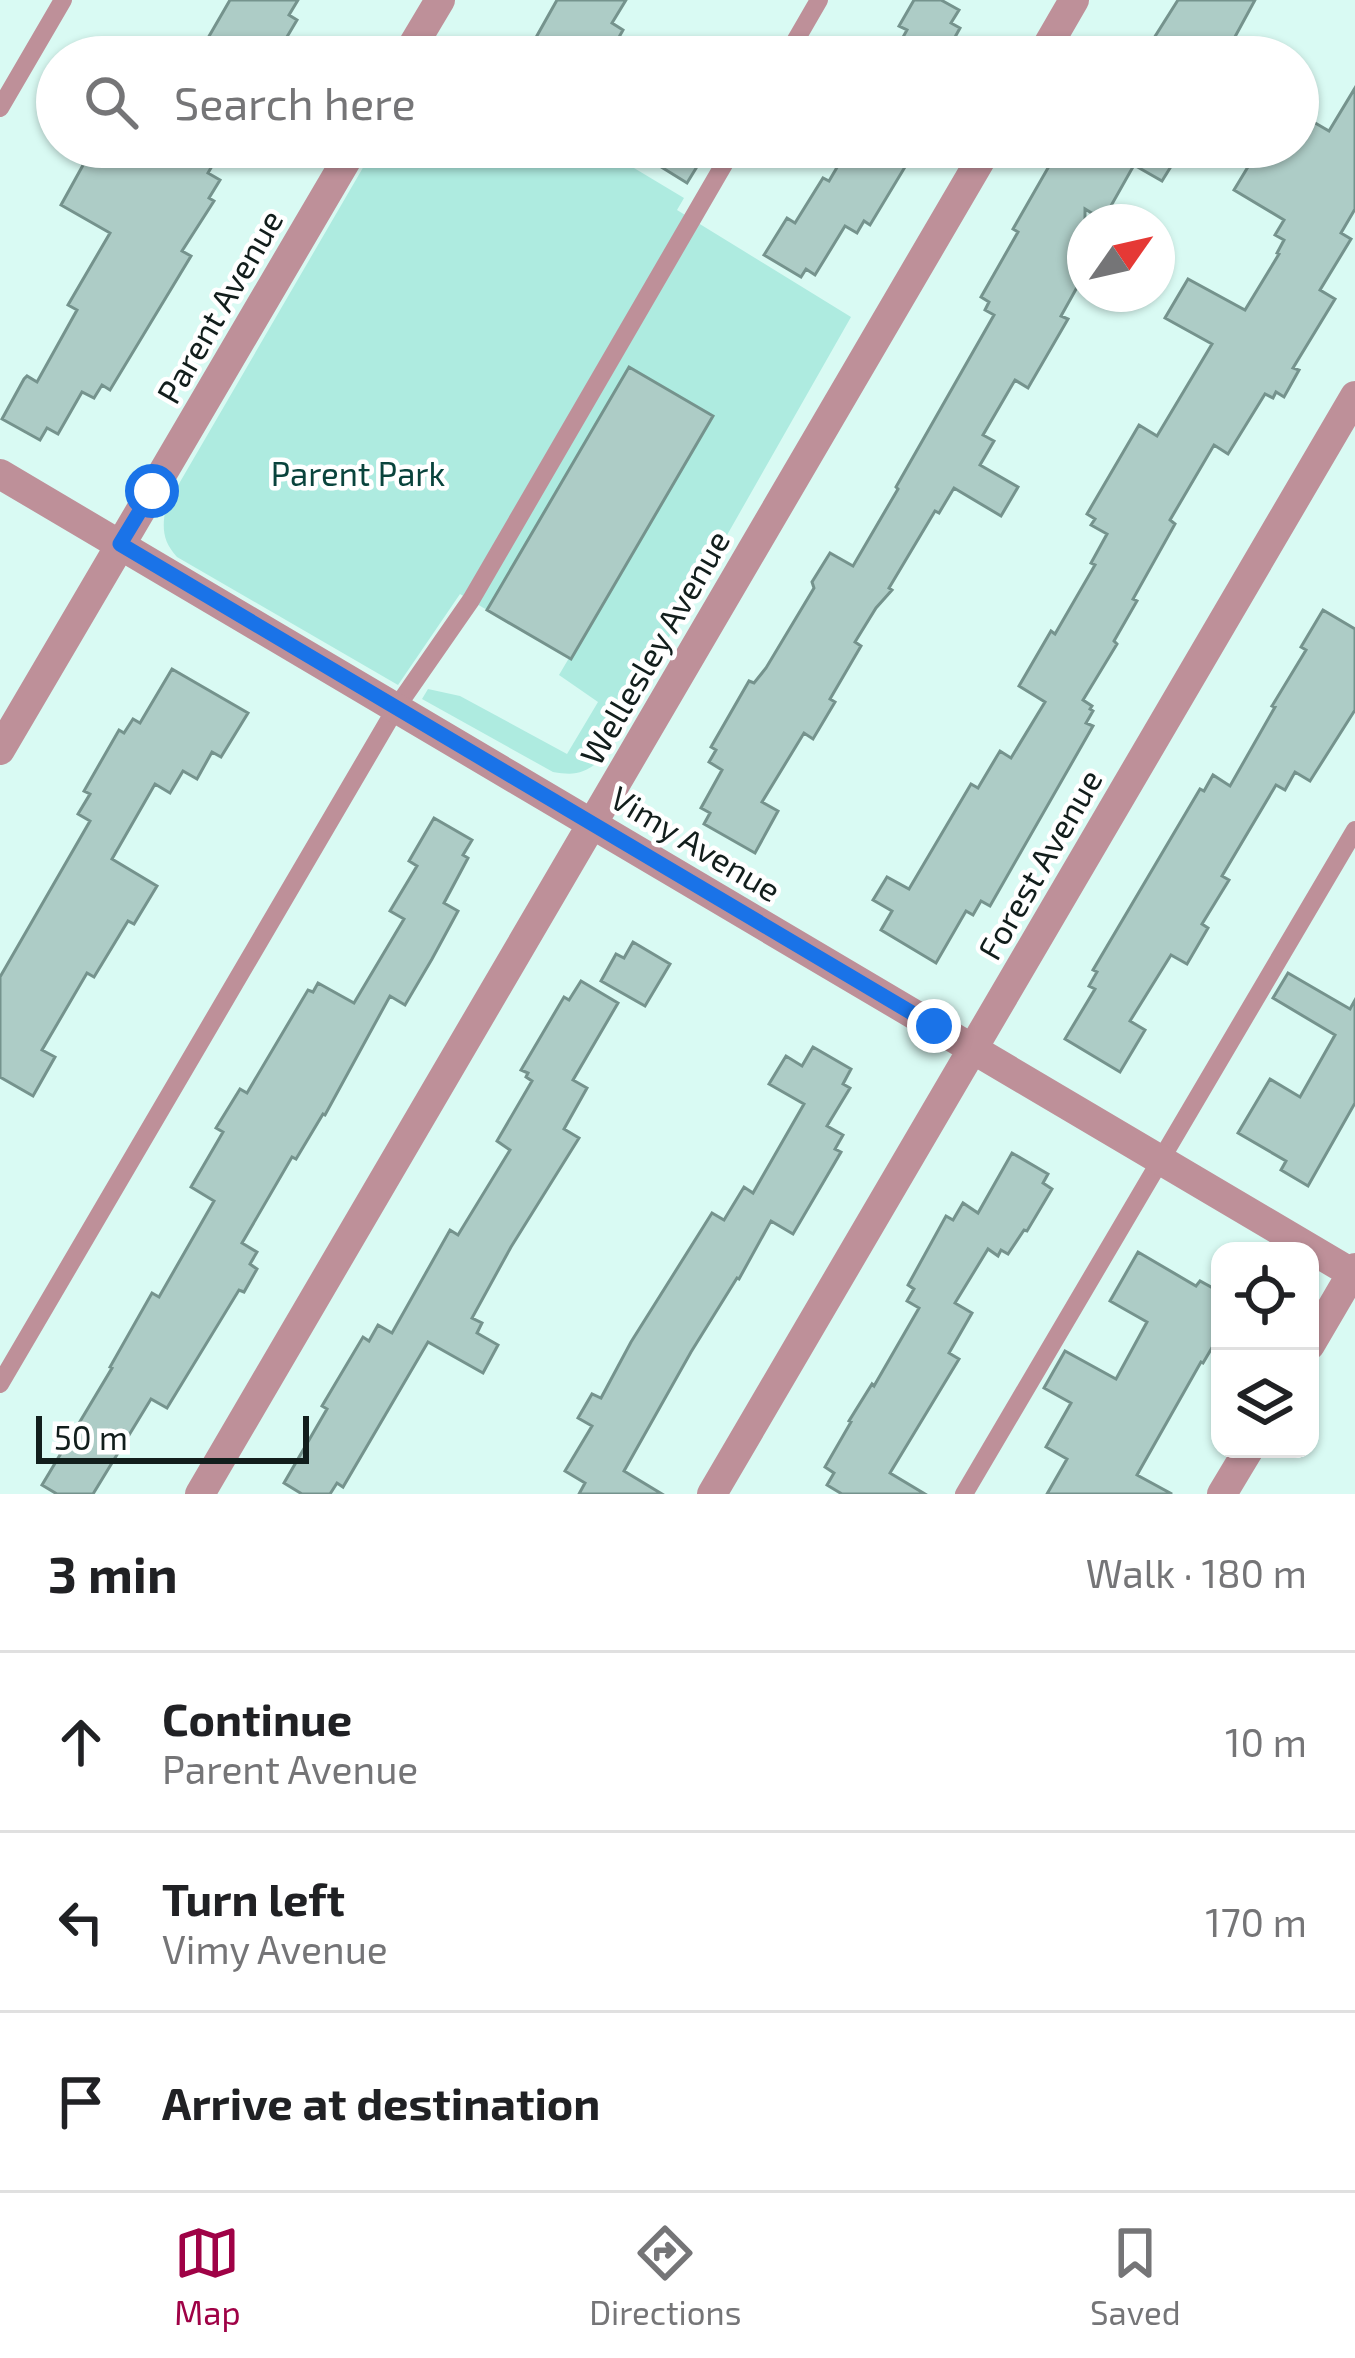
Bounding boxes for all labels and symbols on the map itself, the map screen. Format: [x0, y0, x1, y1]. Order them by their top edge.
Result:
street label: Parent Avenue [147, 202, 291, 410]
north arrow [1067, 204, 1175, 312]
park label: Parent Park [271, 453, 445, 493]
route start [125, 464, 179, 518]
street label: Wellesley Avenue [571, 523, 737, 771]
street label: Forest Avenue [968, 762, 1110, 966]
street label: Vimy Avenue [604, 777, 788, 909]
route end [907, 999, 961, 1053]
scale bar [36, 1410, 309, 1463]

